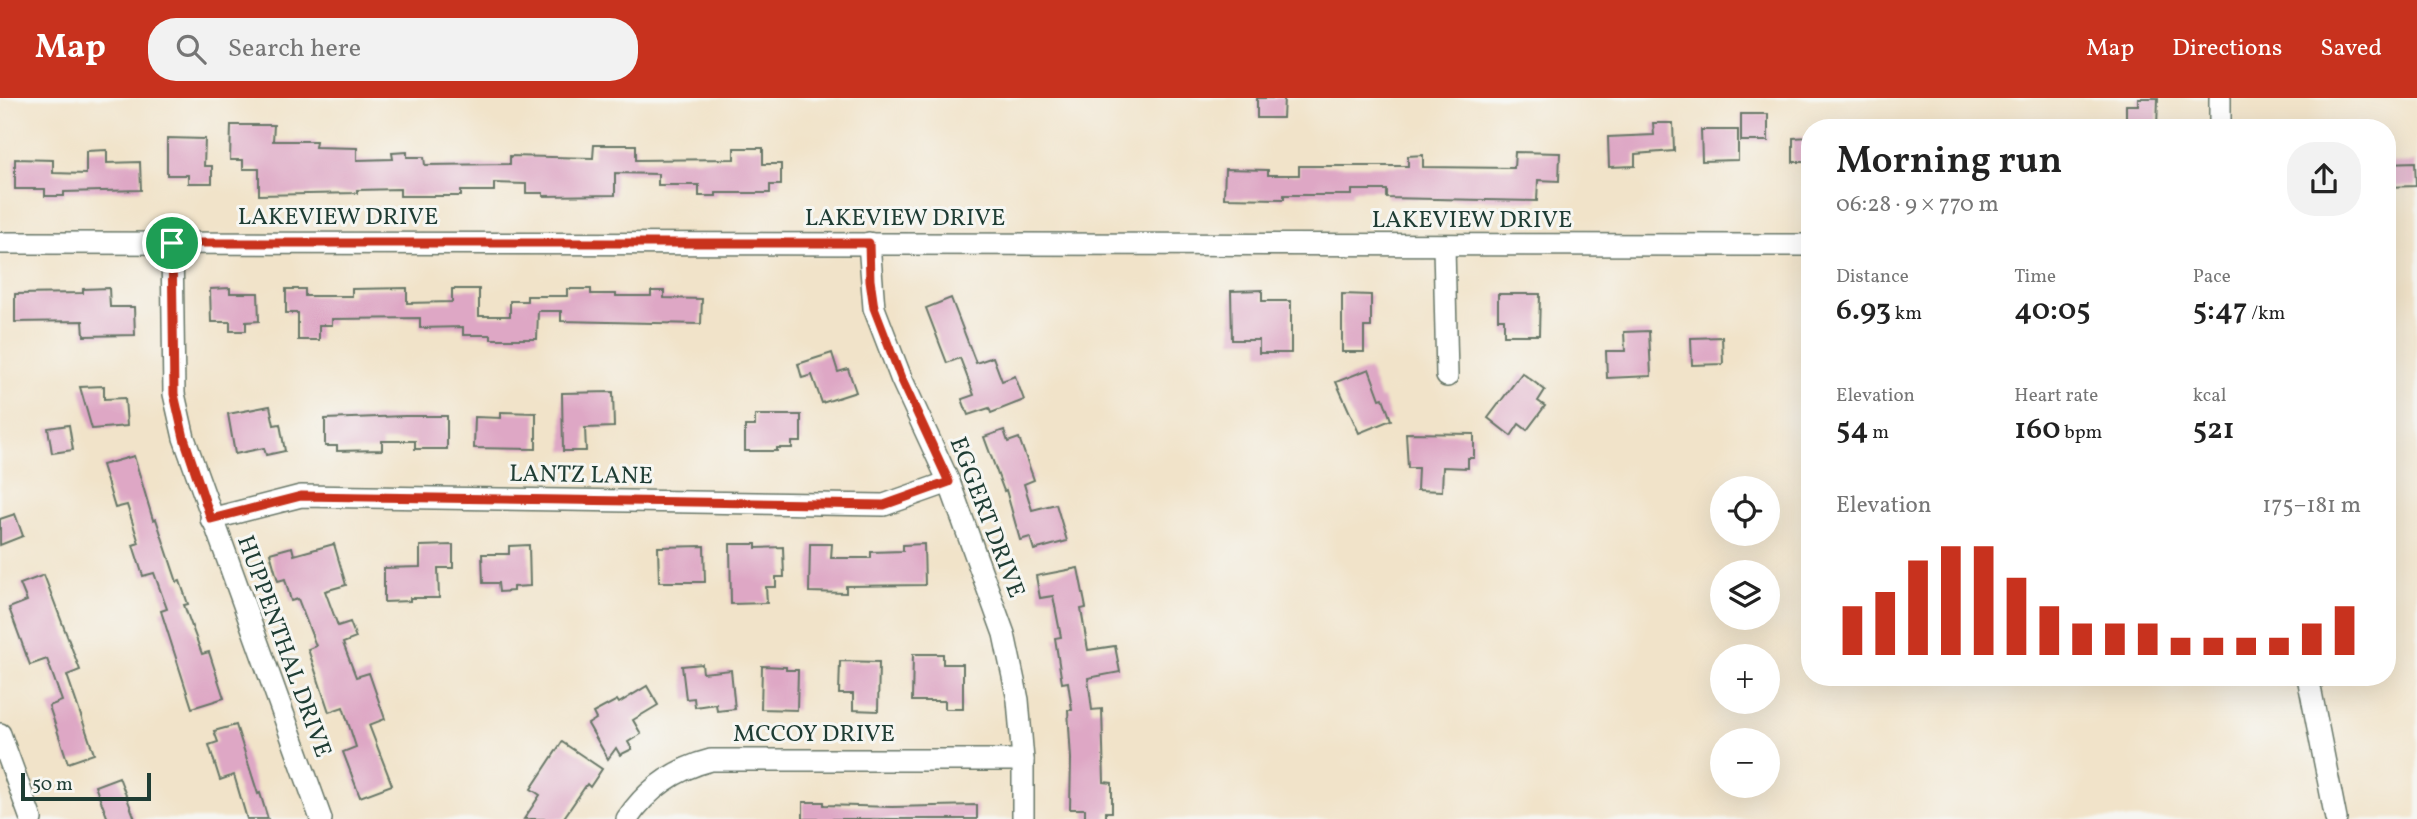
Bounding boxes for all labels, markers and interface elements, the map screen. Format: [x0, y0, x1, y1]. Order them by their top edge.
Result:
search box [148, 18, 638, 81]
text: Map [35, 26, 106, 72]
icon: search [172, 30, 210, 68]
text: Search here [228, 31, 361, 67]
text: Map [2086, 32, 2134, 66]
text: Directions [2172, 32, 2282, 66]
text: Saved [2320, 32, 2382, 66]
text: Morning run [1836, 136, 2062, 189]
button: share [2287, 142, 2361, 216]
text: 06:28 · 9 × 770 m [1836, 189, 1999, 221]
street label: LAKEVIEW DRIVE [238, 201, 438, 235]
street label: LAKEVIEW DRIVE [805, 202, 1005, 236]
street label: LAKEVIEW DRIVE [1372, 204, 1572, 238]
pin [142, 213, 202, 273]
icon: arrive [153, 224, 191, 262]
text: Distance [1836, 264, 1909, 290]
text: Time [2014, 264, 2056, 290]
text: Pace [2193, 264, 2231, 290]
text: 6.93 [1836, 290, 1891, 332]
text: 40:05 [2014, 290, 2091, 332]
text: 5:47 [2193, 290, 2247, 332]
text: km [1891, 301, 1922, 327]
text: /km [2247, 301, 2285, 327]
text: Elevation [1836, 383, 1915, 409]
text: Heart rate [2014, 383, 2098, 409]
text: kcal [2193, 383, 2226, 409]
text: 54 [1836, 409, 1869, 451]
text: 160 [2014, 409, 2060, 451]
text: 521 [2193, 409, 2235, 451]
text: m [1869, 420, 1889, 446]
text: bpm [2060, 420, 2102, 446]
street label: EGGERT DRIVE [940, 432, 1032, 603]
street label: LANTZ LANE [509, 458, 653, 494]
map controls [1710, 476, 1780, 798]
button: locate [1710, 476, 1780, 546]
text: Elevation [1836, 490, 1932, 522]
text: 175–181 m [2262, 490, 2361, 522]
street label: HUPPENTHAL DRIVE [227, 531, 339, 763]
button: layers [1710, 560, 1780, 630]
button: + [1710, 644, 1780, 714]
street label: MCCOY DRIVE [733, 718, 895, 752]
button: − [1710, 728, 1780, 798]
scale bar [21, 770, 150, 802]
text: 50 m [32, 772, 73, 798]

